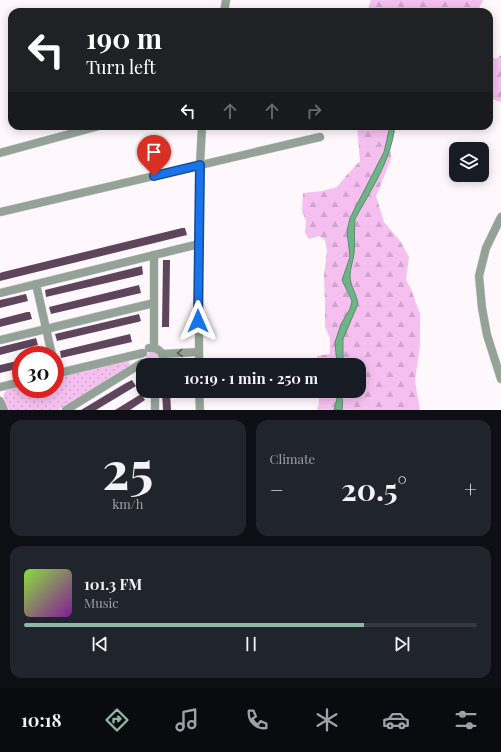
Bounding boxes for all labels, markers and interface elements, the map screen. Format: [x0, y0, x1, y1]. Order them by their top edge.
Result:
text: 190 m [86, 19, 162, 56]
icon: left [20, 24, 72, 76]
text: Turn left [86, 55, 156, 79]
icon: left [177, 100, 199, 122]
icon: ahead [219, 100, 241, 122]
icon: ahead [261, 100, 283, 122]
icon: right [303, 100, 325, 122]
pin [137, 135, 171, 176]
icon: arrive [143, 141, 165, 163]
map controls [449, 142, 489, 182]
button: layers [449, 142, 489, 182]
position arrow [177, 300, 219, 342]
speed limit sign: 30 [12, 346, 64, 398]
one-way arrow [177, 348, 183, 357]
text: 10:19 · 1 min · 250 m [184, 368, 318, 388]
text: 25 [102, 434, 153, 503]
text: Climate [270, 450, 315, 467]
text: 20.5° [341, 469, 407, 509]
text: − [270, 474, 284, 504]
text: + [464, 474, 477, 504]
text: km/h [112, 495, 143, 512]
text: 101.3 FM [84, 574, 142, 594]
text: Music [84, 594, 119, 611]
icon: previous [89, 633, 111, 655]
icon: pause [240, 633, 262, 655]
icon: next [391, 633, 413, 655]
icon: directions [103, 706, 131, 734]
icon: music [173, 706, 201, 734]
icon: phone [243, 706, 271, 734]
icon: climate [313, 706, 341, 734]
icon: car [382, 706, 410, 734]
icon: filters [452, 706, 480, 734]
text: 10:18 [21, 708, 62, 732]

